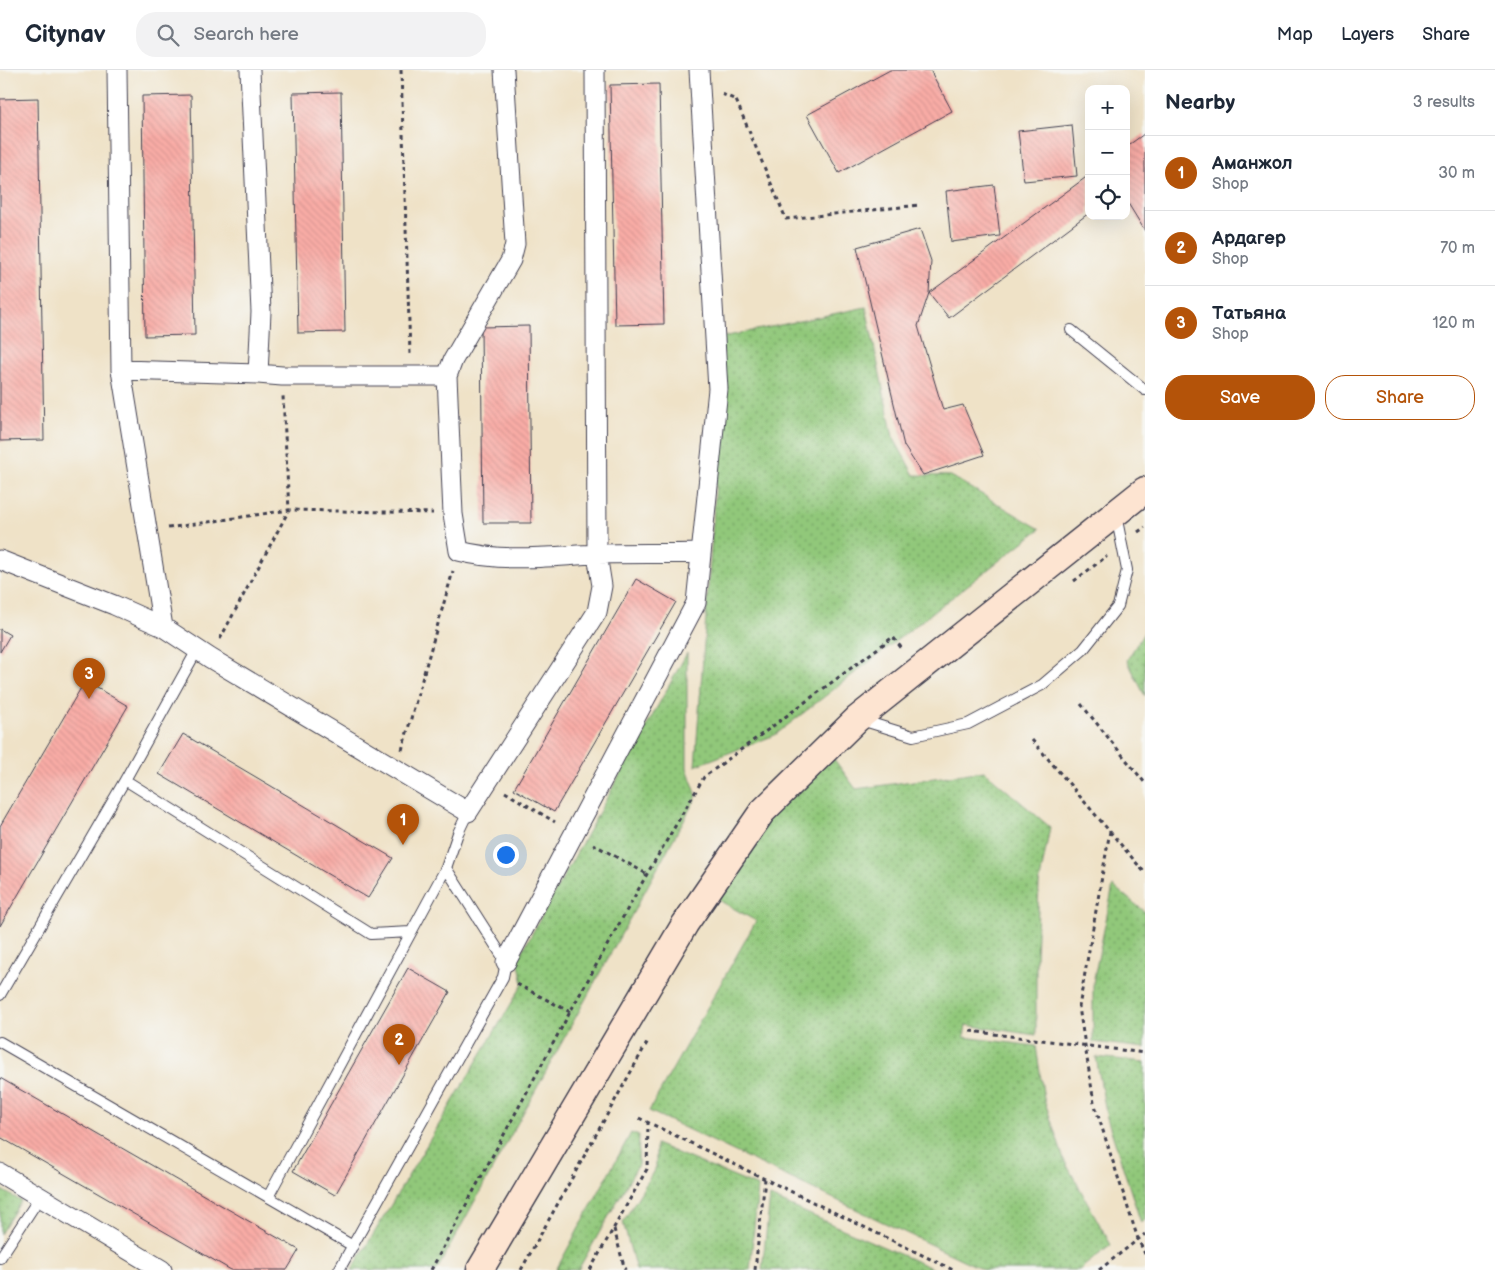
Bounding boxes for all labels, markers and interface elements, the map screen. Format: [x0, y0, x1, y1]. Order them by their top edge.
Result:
search box [136, 12, 486, 57]
text: Citynav [25, 20, 106, 49]
icon: search [154, 21, 182, 49]
text: Search here [194, 23, 299, 46]
text: Map [1277, 24, 1313, 45]
text: Layers [1341, 24, 1394, 45]
text: Share [1422, 24, 1470, 45]
map controls [1085, 85, 1130, 220]
button: + [1085, 85, 1130, 130]
text: Nearby [1165, 90, 1235, 115]
text: 3 results [1413, 93, 1475, 112]
button: − [1085, 130, 1130, 175]
text: Аманжол [1212, 152, 1293, 175]
text: 1 [1178, 164, 1184, 183]
text: 30 m [1438, 164, 1475, 183]
button: locate [1085, 175, 1130, 220]
text: Shop [1212, 175, 1249, 194]
text: Ардагер [1212, 227, 1286, 250]
text: 2 [1176, 239, 1186, 258]
text: 70 m [1440, 239, 1475, 258]
text: Shop [1212, 250, 1249, 269]
text: Татьяна [1212, 302, 1286, 325]
text: 3 [1176, 314, 1186, 333]
text: 120 m [1432, 314, 1475, 333]
text: Shop [1212, 325, 1249, 344]
button: Save [1165, 375, 1315, 420]
button: Share [1325, 375, 1475, 420]
pin: 3 [73, 658, 105, 699]
pin: 1 [387, 804, 419, 845]
your location [493, 842, 519, 868]
pin: 2 [383, 1024, 415, 1065]

